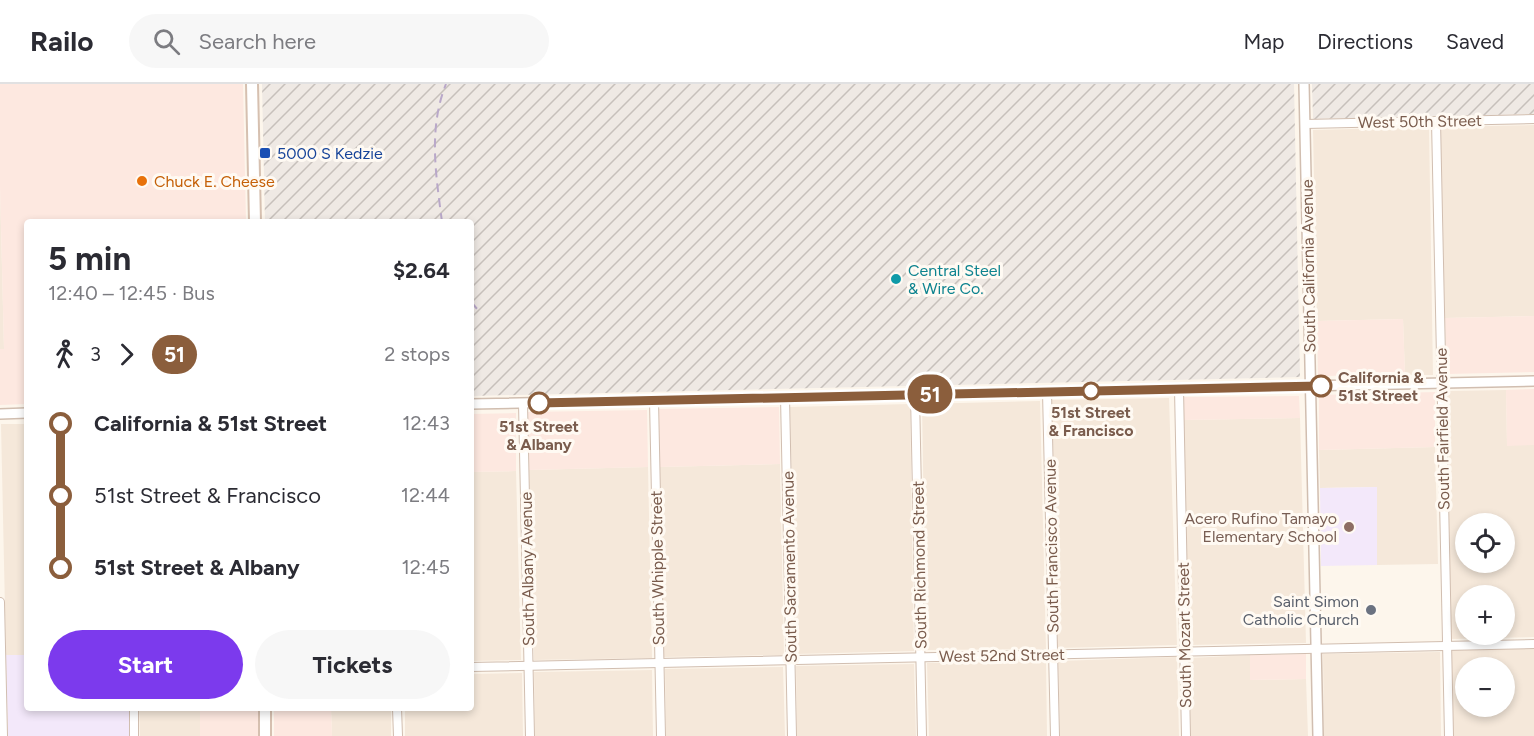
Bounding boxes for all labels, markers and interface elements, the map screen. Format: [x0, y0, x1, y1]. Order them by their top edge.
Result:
search box [129, 14, 549, 68]
text: Railo [30, 24, 93, 58]
icon: search [150, 25, 183, 58]
text: Search here [198, 28, 316, 55]
text: Map [1243, 29, 1284, 54]
text: Directions [1317, 29, 1413, 54]
text: Saved [1446, 29, 1504, 54]
street label: West 50th Street [1358, 111, 1482, 132]
place label: 5000 S Kedzie [277, 144, 383, 163]
marker: 5000 S Kedzie [258, 146, 272, 160]
place label: Chuck E. Cheese [154, 172, 275, 191]
marker: Chuck E. Cheese [135, 174, 149, 188]
street label: South California Avenue [1297, 179, 1320, 353]
text: 5 min [48, 239, 131, 278]
text: $2.64 [393, 257, 450, 284]
place label: Central Steel & Wire Co. [908, 261, 1001, 298]
marker: Central Steel & Wire Co. [889, 272, 903, 286]
text: 12:40 – 12:45 · Bus [48, 281, 215, 305]
icon: walk [48, 338, 81, 371]
icon: forward [110, 338, 143, 371]
text: 3 [90, 342, 101, 366]
text: 51 [164, 342, 185, 367]
text: 2 stops [384, 342, 450, 366]
street label: South Fairfield Avenue [1432, 348, 1453, 510]
place label: California & 51st Street [1338, 368, 1424, 405]
line badge: 51 [903, 374, 957, 414]
marker: California & 51st Street [1310, 375, 1332, 397]
text: 51 [919, 382, 941, 407]
marker: 51st Street & Francisco [1082, 382, 1100, 400]
marker: 51st Street & Albany [528, 392, 550, 414]
place label: 51st Street & Francisco [1049, 403, 1133, 440]
text: California & 51st Street [94, 410, 327, 437]
text: 12:43 [402, 411, 450, 435]
place label: 51st Street & Albany [499, 417, 579, 454]
street label: South Francisco Avenue [1040, 459, 1063, 633]
street label: South Sacramento Avenue [778, 471, 801, 663]
street label: South Richmond Street [909, 481, 930, 649]
text: 51st Street & Francisco [94, 482, 321, 509]
text: 12:44 [401, 483, 450, 507]
street label: South Whipple Street [647, 490, 668, 646]
street label: South Albany Avenue [517, 492, 538, 646]
place label: Acero Rufino Tamayo Elementary School [1184, 509, 1337, 546]
map controls [1455, 513, 1515, 717]
button: locate [1455, 513, 1515, 573]
marker: Acero Rufino Tamayo Elementary School [1342, 520, 1356, 534]
text: 51st Street & Albany [94, 554, 300, 581]
text: 12:45 [402, 555, 450, 579]
street label: South Mozart Street [1174, 562, 1195, 708]
button: + [1455, 585, 1515, 645]
place label: Saint Simon Catholic Church [1243, 592, 1359, 629]
marker: Saint Simon Catholic Church [1364, 603, 1378, 617]
button: Start [48, 630, 243, 699]
button: Tickets [255, 630, 450, 699]
street label: West 52nd Street [939, 645, 1065, 666]
button: − [1455, 657, 1515, 717]

